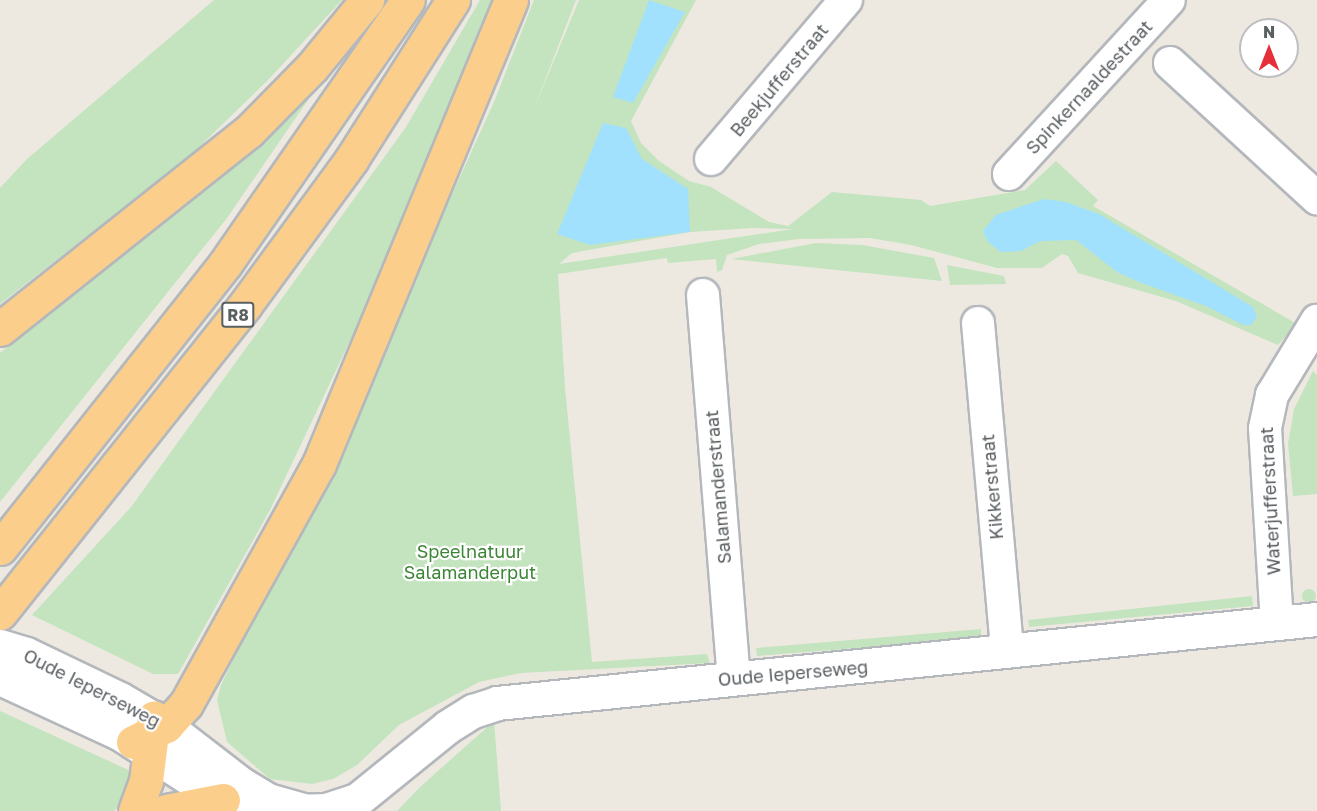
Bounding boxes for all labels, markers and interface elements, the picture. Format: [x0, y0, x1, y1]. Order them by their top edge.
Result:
street label: Spinkernaaldestraat [1021, 16, 1157, 158]
north arrow [1239, 18, 1299, 78]
street label: Beekjufferstraat [726, 19, 832, 141]
text: N [1263, 22, 1275, 42]
road number: R8 [220, 302, 256, 328]
street label: Salamanderstraat [701, 409, 735, 565]
street label: Waterjufferstraat [1255, 426, 1285, 576]
street label: Kikkerstraat [977, 433, 1007, 541]
park label: Speelnatuur Salamanderput [404, 541, 536, 584]
street label: Oude Ieperseweg [20, 644, 164, 732]
street label: Oude Ieperseweg [717, 656, 869, 690]

